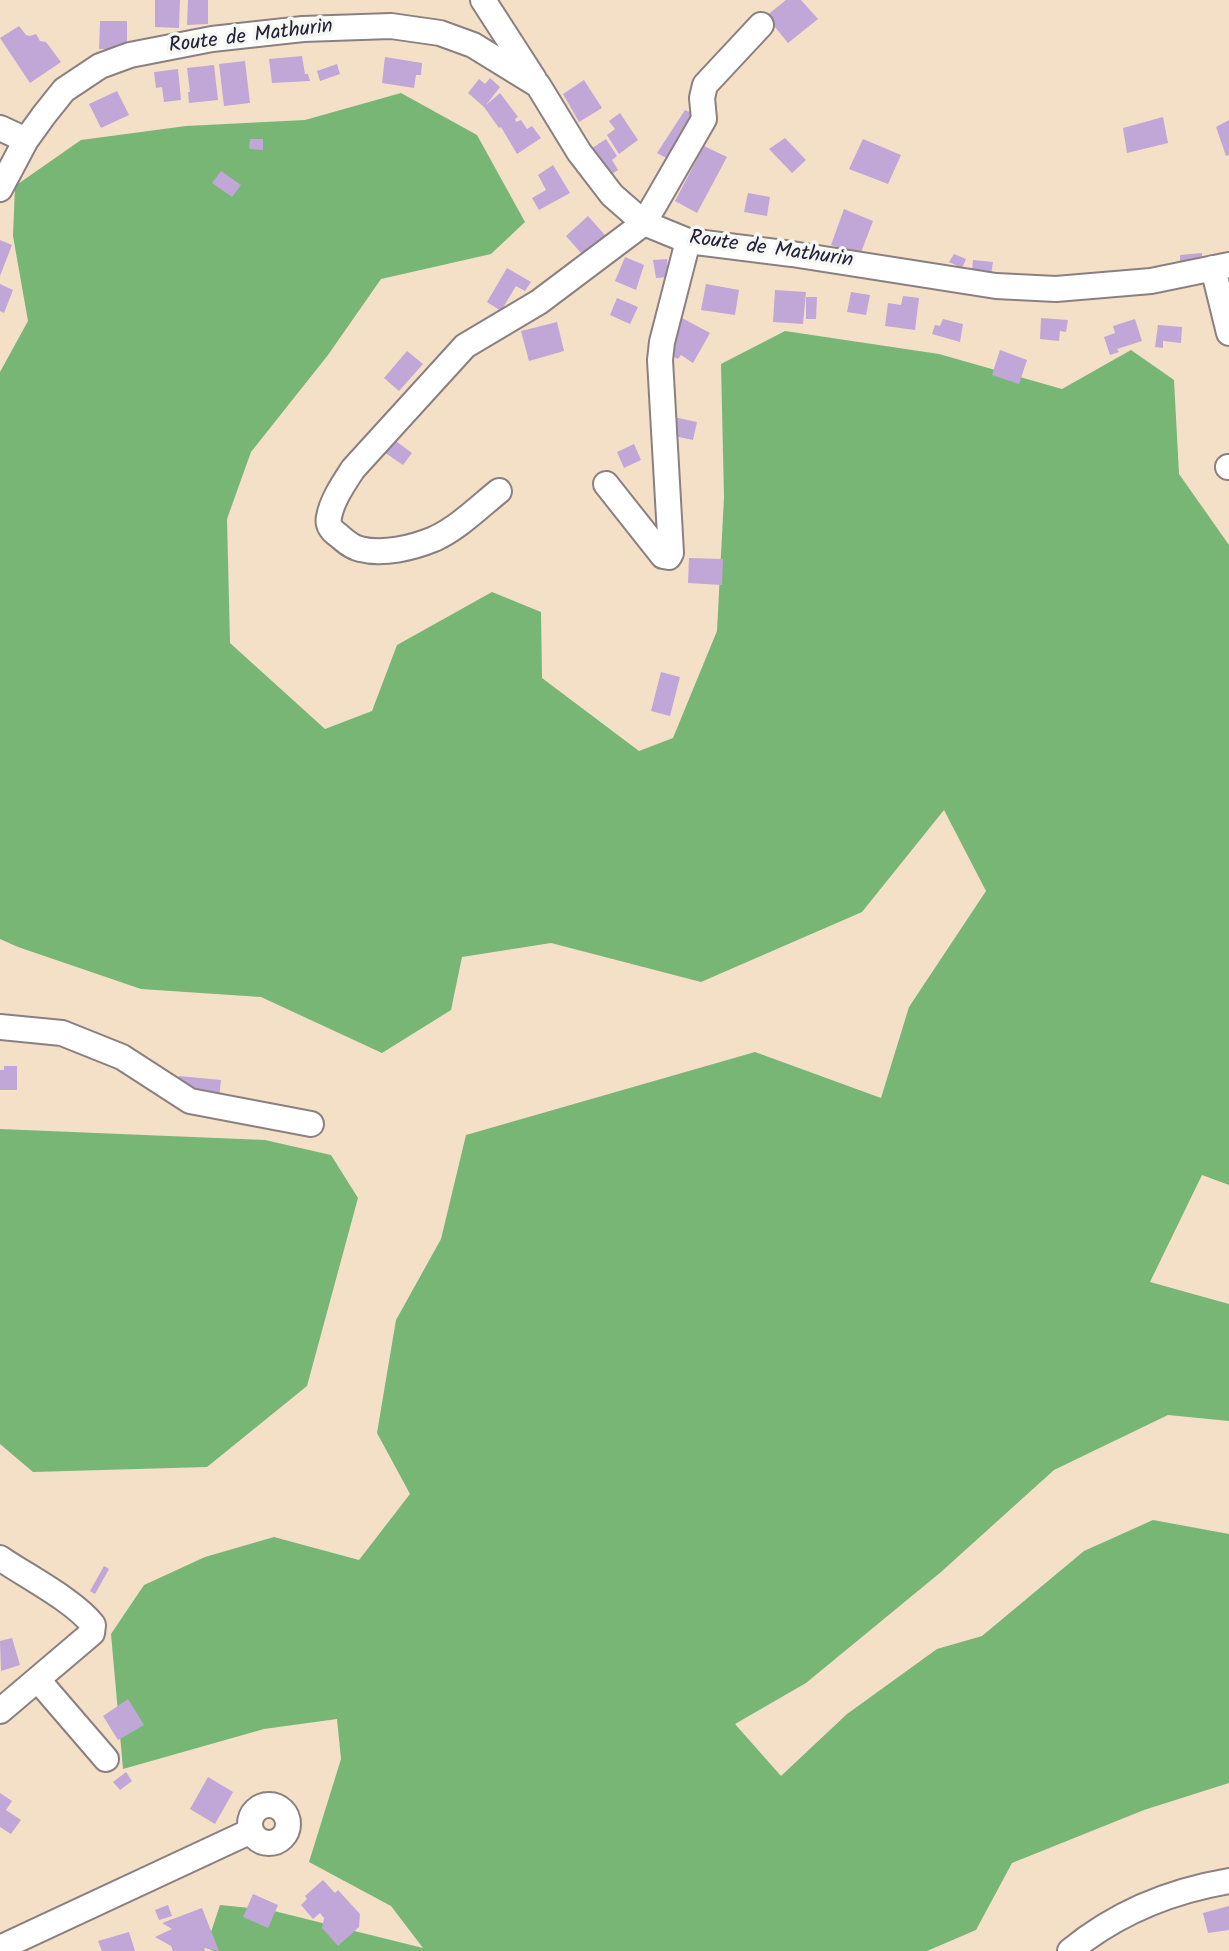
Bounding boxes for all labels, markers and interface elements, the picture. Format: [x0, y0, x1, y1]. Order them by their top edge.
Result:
street label: Route de Mathurin [167, 15, 335, 61]
street label: Route de Mathurin [687, 227, 855, 275]

